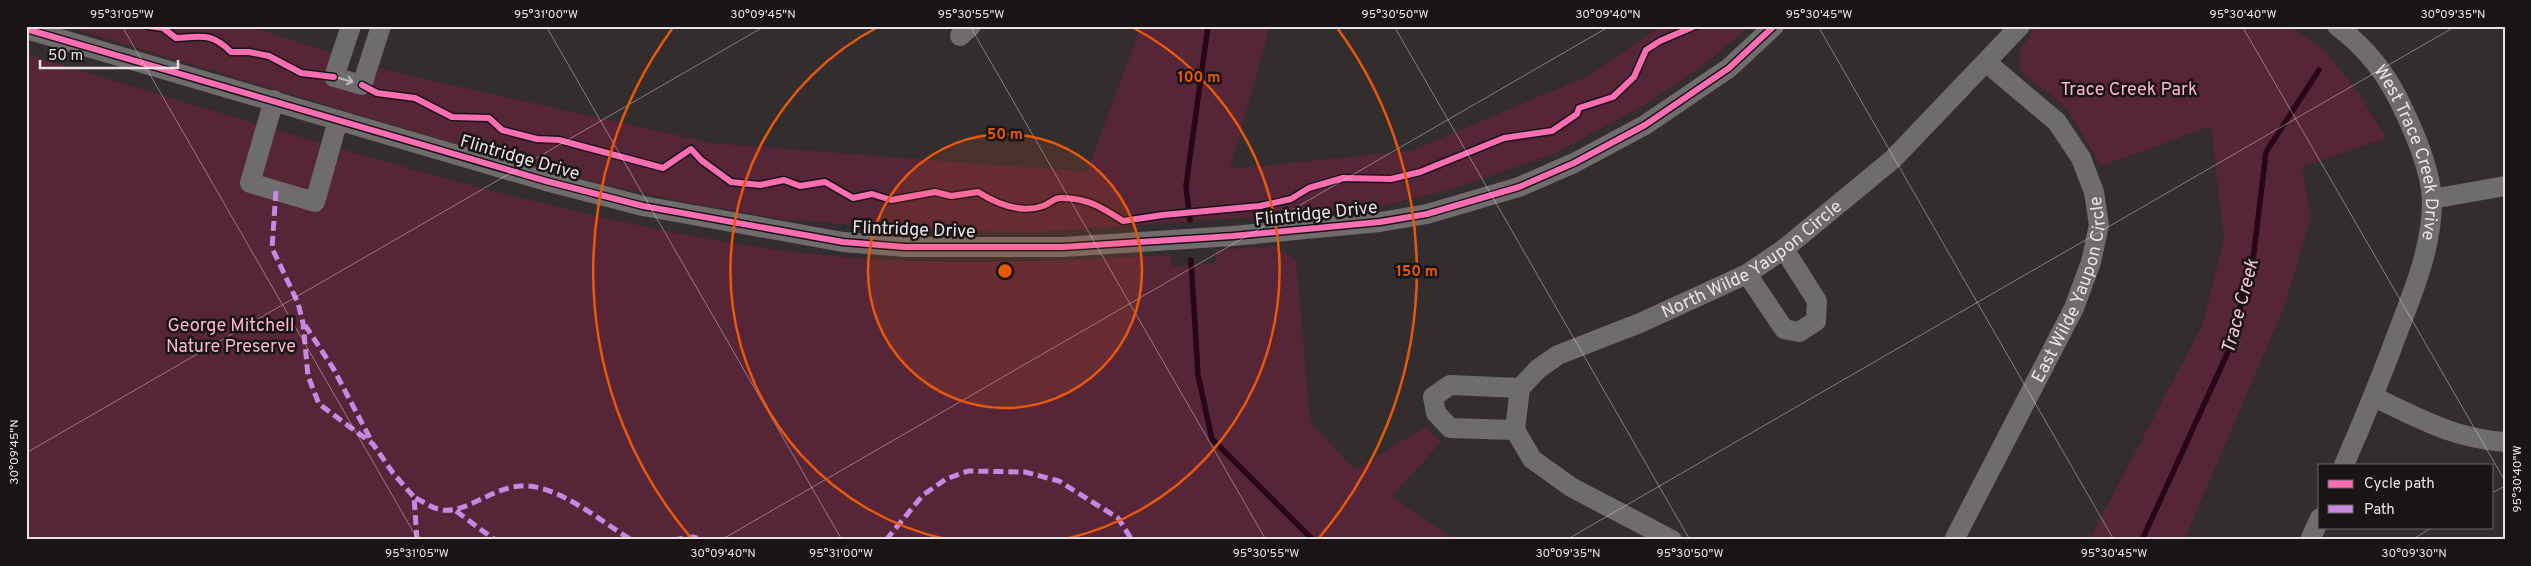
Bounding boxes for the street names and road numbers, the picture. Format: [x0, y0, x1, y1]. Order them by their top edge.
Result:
street label: West Trace Creek Drive [2368, 61, 2442, 242]
street label: Flintridge Drive [457, 130, 582, 187]
street label: East Wilde Yaupon Circle [2027, 195, 2112, 387]
street label: North Wilde Yaupon Circle [1658, 196, 1847, 325]
street label: Flintridge Drive [1254, 197, 1379, 232]
street label: Flintridge Drive [852, 217, 976, 244]

